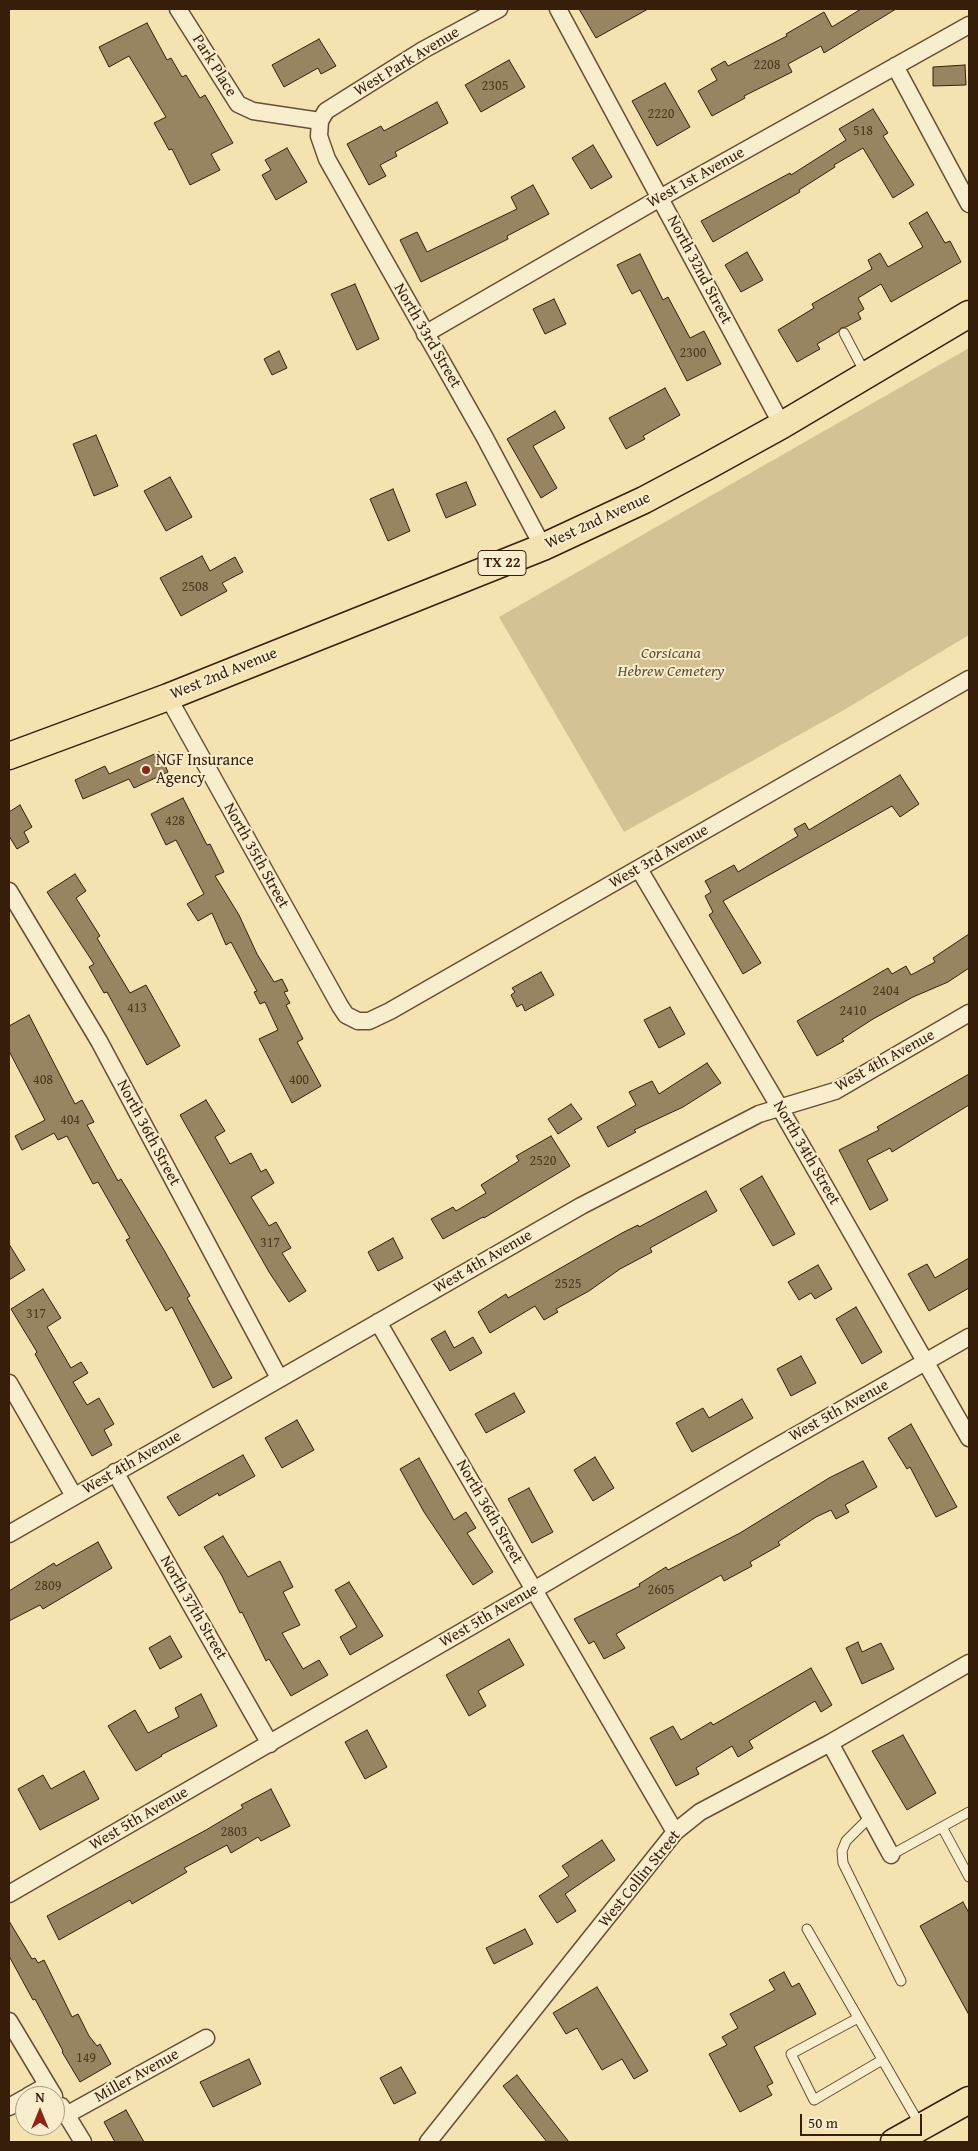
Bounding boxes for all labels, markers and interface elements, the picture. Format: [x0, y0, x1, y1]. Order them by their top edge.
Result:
street label: West Park Avenue [351, 23, 463, 101]
street label: Park Place [187, 31, 241, 101]
house number: 2208 [754, 57, 780, 73]
house number: 2305 [482, 78, 508, 94]
house number: 2220 [648, 106, 674, 122]
house number: 518 [853, 123, 873, 139]
street label: West 1st Avenue [644, 143, 748, 213]
street label: North 32nd Street [662, 212, 736, 328]
street label: North 33rd Street [389, 280, 465, 392]
house number: 2300 [680, 345, 706, 361]
street label: West 2nd Avenue [542, 488, 654, 554]
road number: TX 22 [478, 550, 526, 576]
house number: 2508 [182, 579, 208, 595]
street label: West 2nd Avenue [168, 644, 280, 704]
park label: Corsicana Hebrew Cemetery [618, 644, 724, 682]
place label: NGF Insurance Agency [156, 751, 254, 789]
marker: NGF Insurance Agency [140, 764, 152, 776]
street label: North 35th Street [219, 800, 293, 912]
house number: 428 [165, 813, 185, 829]
street label: West 3rd Avenue [606, 821, 712, 893]
house number: 2404 [873, 983, 899, 999]
house number: 413 [127, 1000, 147, 1016]
house number: 2410 [840, 1003, 866, 1019]
street label: West 4th Avenue [832, 1026, 938, 1096]
house number: 408 [33, 1072, 53, 1088]
house number: 400 [289, 1072, 309, 1088]
street label: North 36th Street [112, 1077, 184, 1189]
street label: North 34th Street [768, 1097, 844, 1209]
house number: 404 [60, 1112, 80, 1128]
house number: 2520 [530, 1153, 556, 1169]
street label: West 4th Avenue [430, 1226, 536, 1298]
house number: 317 [260, 1235, 280, 1251]
house number: 2525 [555, 1276, 581, 1292]
house number: 317 [26, 1306, 46, 1322]
street label: West 5th Avenue [786, 1376, 892, 1446]
street label: West 4th Avenue [79, 1427, 185, 1499]
street label: North 36th Street [451, 1456, 527, 1568]
street label: North 37th Street [155, 1552, 231, 1664]
house number: 2809 [35, 1578, 61, 1594]
street label: West 5th Avenue [436, 1580, 542, 1652]
house number: 2605 [648, 1582, 674, 1598]
street label: West 5th Avenue [86, 1783, 192, 1855]
house number: 2803 [221, 1824, 247, 1840]
street label: West Collin Street [595, 1827, 685, 1931]
street label: Miller Avenue [92, 2045, 182, 2107]
house number: 149 [76, 2050, 96, 2066]
north arrow [15, 2086, 65, 2136]
text: N [35, 2087, 45, 2107]
scale bar [803, 2104, 926, 2136]
text: 50 m [808, 2112, 838, 2133]

